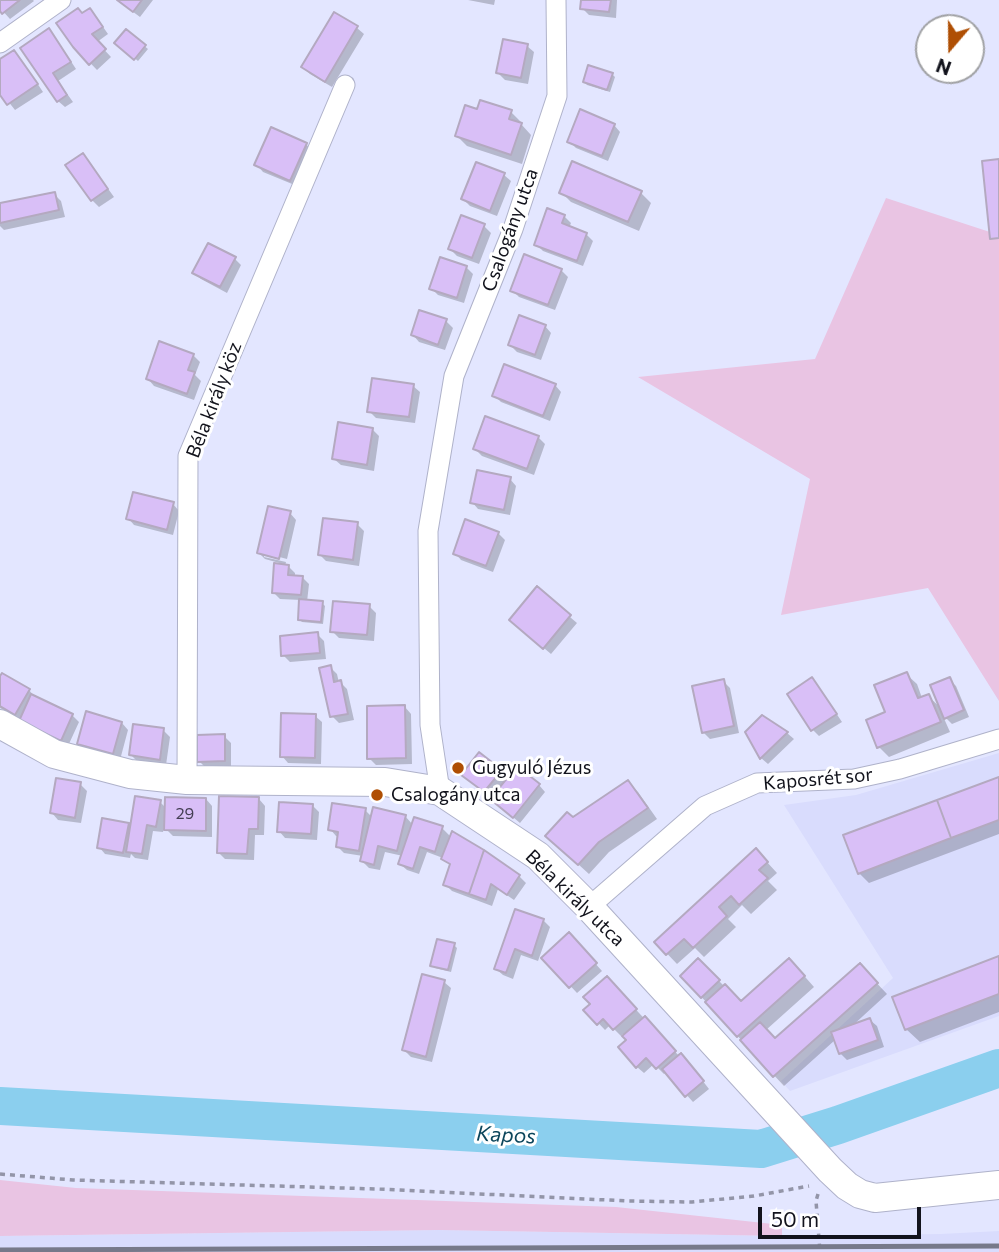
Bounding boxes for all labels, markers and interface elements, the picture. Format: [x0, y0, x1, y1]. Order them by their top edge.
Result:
north arrow [915, 14, 985, 84]
text: N [933, 54, 954, 81]
street label: Csalogány utca [477, 165, 543, 295]
street label: Béla király köz [181, 339, 247, 461]
place label: Gugyuló Jézus [472, 757, 591, 779]
marker: Gugyuló Jézus [450, 760, 466, 776]
street label: Kaposrét sor [762, 763, 874, 795]
place label: Csalogány utca [391, 784, 521, 806]
marker: Csalogány utca [369, 787, 385, 803]
house number: 29 [176, 804, 194, 824]
street label: Béla király utca [521, 845, 629, 951]
water label: Kapos [476, 1121, 536, 1149]
scale bar [761, 1192, 924, 1236]
text: 50 m [771, 1206, 819, 1231]

